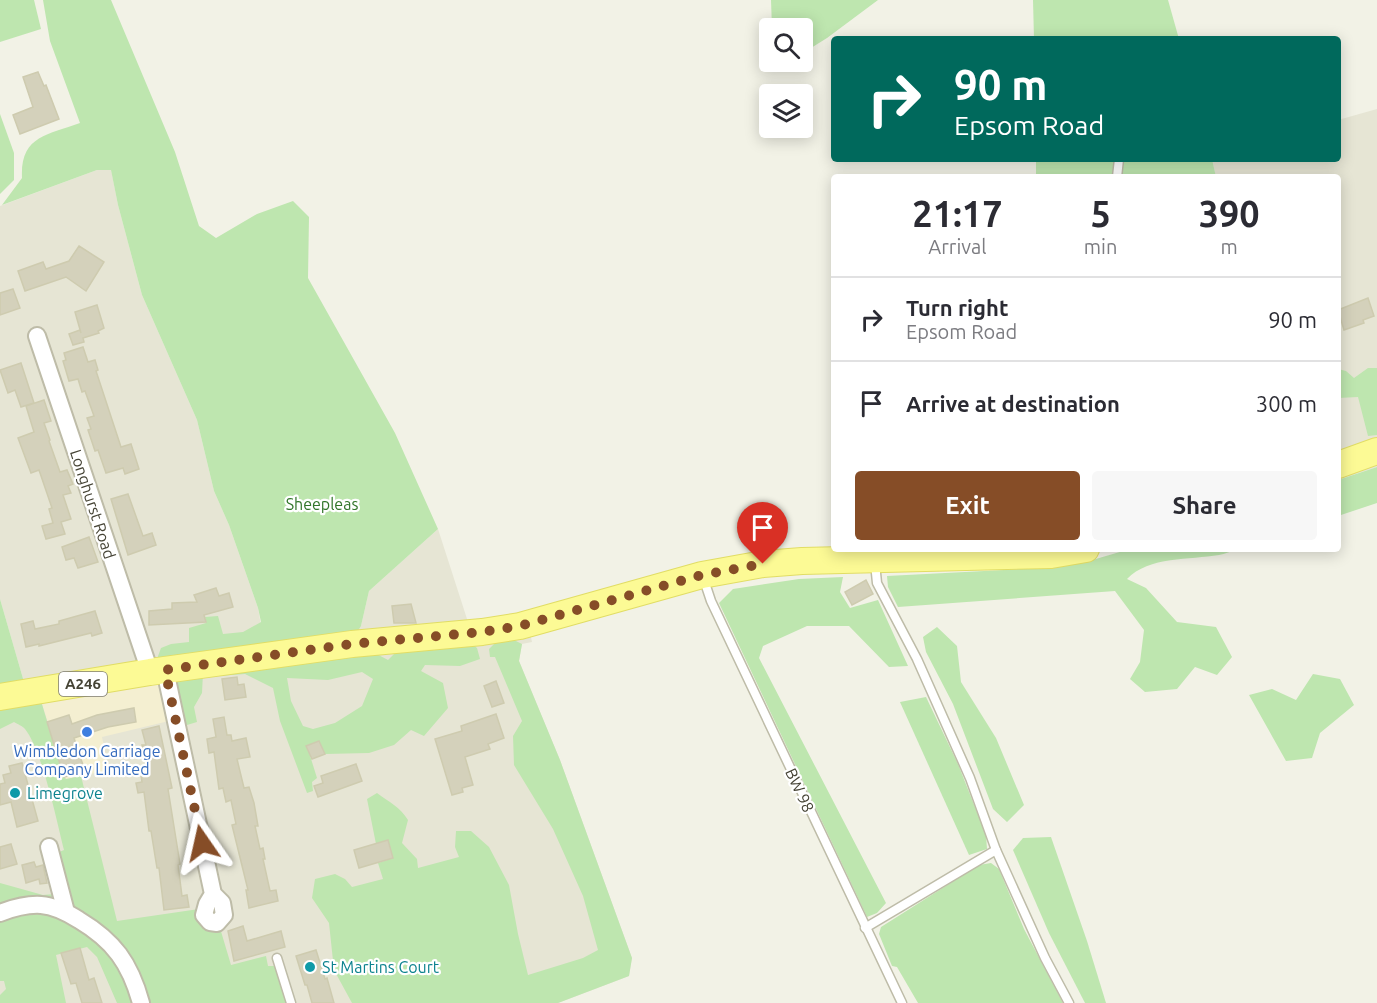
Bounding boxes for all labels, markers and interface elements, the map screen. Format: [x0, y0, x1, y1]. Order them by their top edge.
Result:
map controls [759, 18, 813, 138]
button: search [759, 18, 813, 72]
icon: right [855, 60, 933, 138]
text: 90 m [954, 61, 1048, 108]
button: layers [759, 84, 813, 138]
text: Epsom Road [954, 110, 1104, 140]
text: 21:17 [912, 193, 1002, 234]
text: 5 [1090, 193, 1111, 234]
text: 390 [1199, 193, 1260, 234]
text: Arrival [928, 235, 987, 258]
text: min [1084, 235, 1117, 258]
text: m [1221, 235, 1238, 258]
text: Turn right [906, 295, 1008, 320]
icon: right [855, 303, 888, 336]
text: 90 m [1268, 307, 1317, 332]
text: Epsom Road [906, 320, 1017, 343]
icon: arrive [855, 387, 888, 420]
text: Arrive at destination [906, 391, 1120, 416]
text: 300 m [1256, 391, 1317, 416]
street label: Longhurst Road [67, 447, 119, 561]
button: Exit [855, 471, 1080, 540]
button: Share [1092, 471, 1317, 540]
park label: Sheepleas [286, 495, 358, 513]
pin [737, 502, 788, 564]
icon: arrive [746, 511, 779, 544]
road number: A246 [59, 672, 107, 696]
marker: Wimbledon Carriage Company Limited [80, 725, 94, 739]
place label: Wimbledon Carriage Company Limited [13, 742, 161, 778]
street label: BW 98 [782, 765, 818, 815]
place label: Limegrove [27, 784, 103, 802]
marker: Limegrove [8, 786, 22, 800]
position arrow [170, 811, 234, 875]
place label: St Martins Court [322, 958, 440, 976]
marker: St Martins Court [303, 960, 317, 974]

